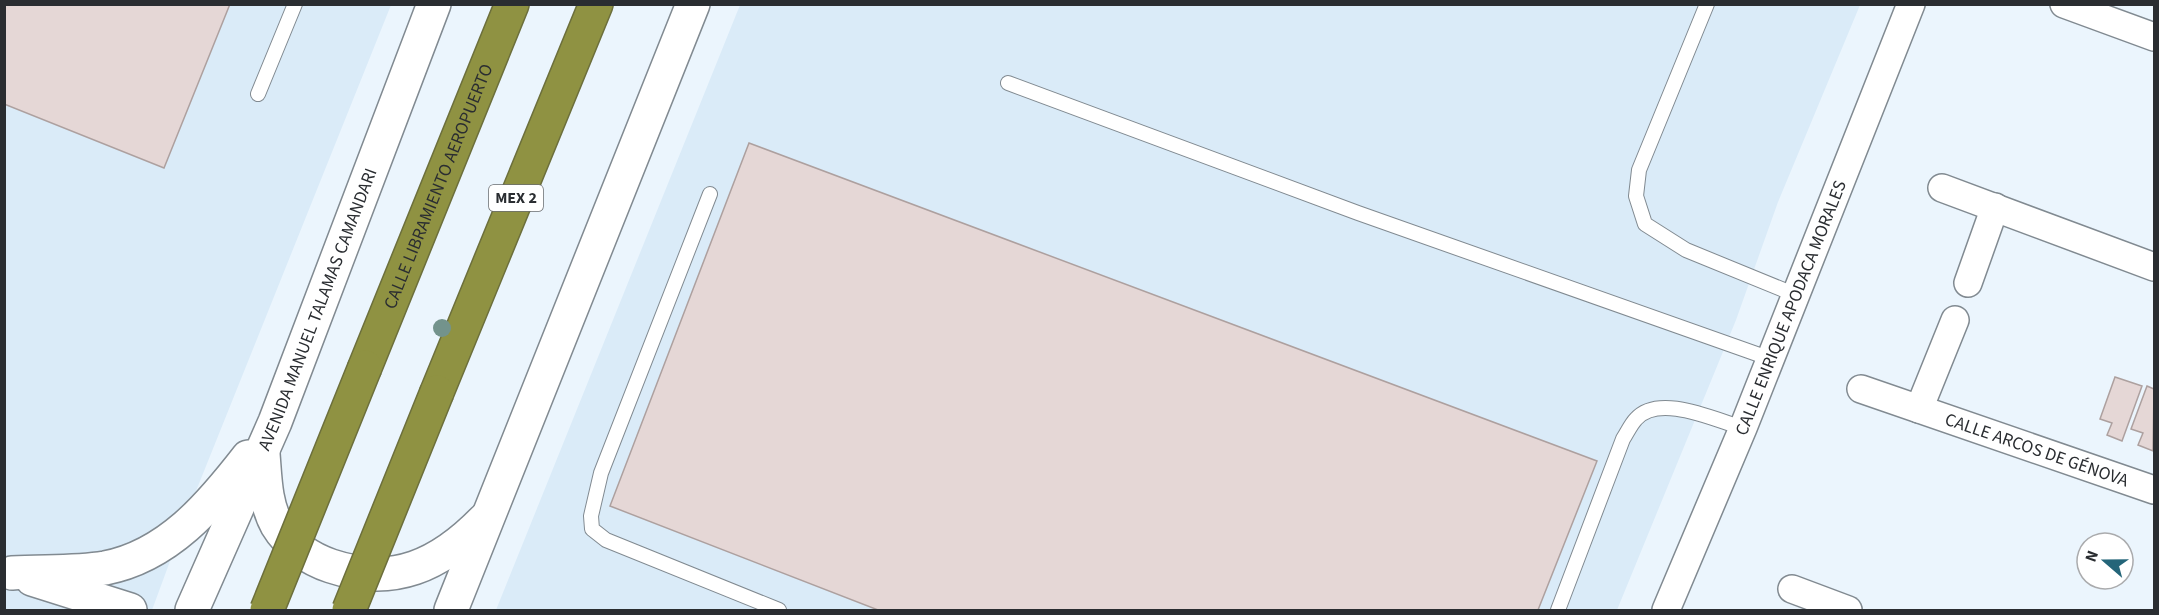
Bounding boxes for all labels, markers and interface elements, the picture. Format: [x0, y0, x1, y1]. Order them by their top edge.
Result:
street label: CALLE LIBRAMIENTO AEROPUERTO [377, 60, 499, 313]
street label: AVENIDA MANUEL TALAMAS CAMANDARI [252, 164, 383, 454]
street label: CALLE ENRIQUE APODACA MORALES [1729, 176, 1852, 439]
road number: MEX 2 [489, 185, 543, 211]
street label: CALLE ARCOS DE GÉNOVA [1942, 406, 2132, 493]
north arrow [2075, 531, 2135, 591]
text: N [2080, 547, 2104, 565]

